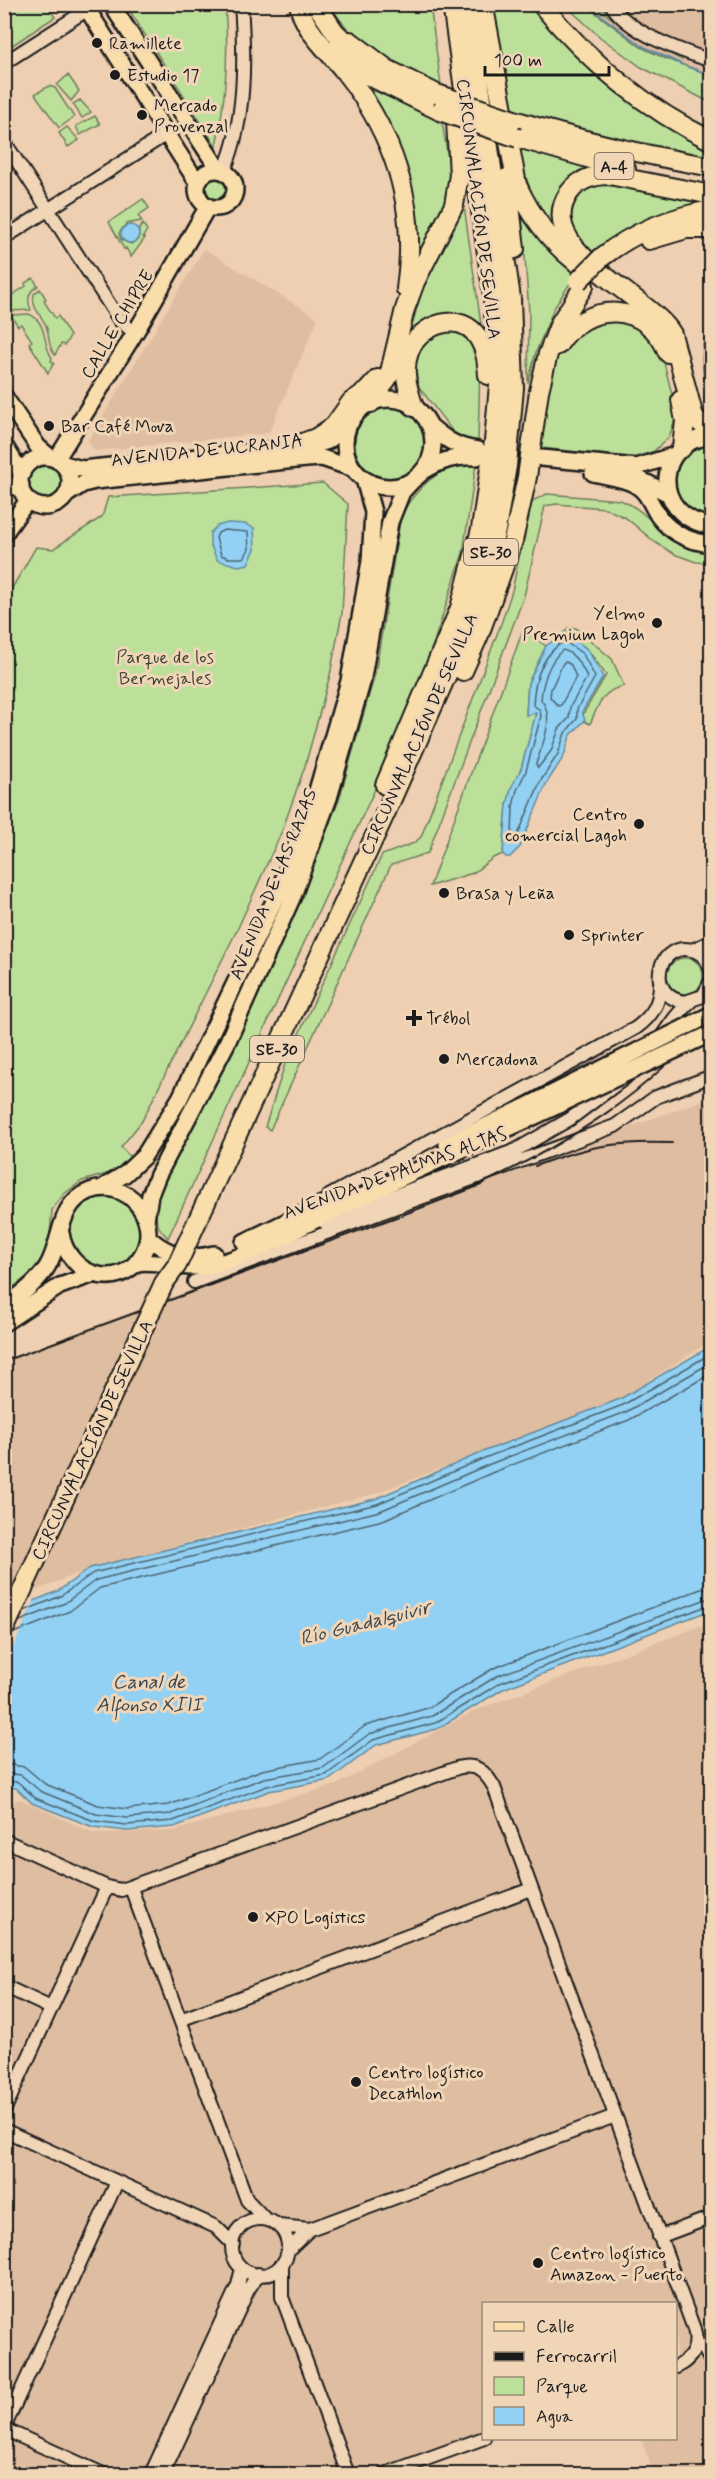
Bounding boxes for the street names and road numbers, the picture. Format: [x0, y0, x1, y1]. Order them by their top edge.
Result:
street label: CIRCUNVALACIÓN DE SEVILLA [450, 77, 506, 341]
road number: A-4 [594, 153, 634, 179]
street label: CALLE CHIPRE [76, 266, 160, 384]
street label: AVENIDA DE UCRANIA [110, 429, 304, 473]
road number: SE-30 [464, 539, 518, 565]
street label: CIRCUNVALACIÓN DE SEVILLA [356, 610, 484, 859]
street label: AVENIDA DE LAS RAZAS [225, 785, 323, 984]
road number: SE-30 [250, 1036, 304, 1062]
street label: AVENIDA DE PALMAS ALTAS [280, 1122, 510, 1226]
street label: CIRCUNVALACIÓN DE SEVILLA [27, 1316, 159, 1564]

